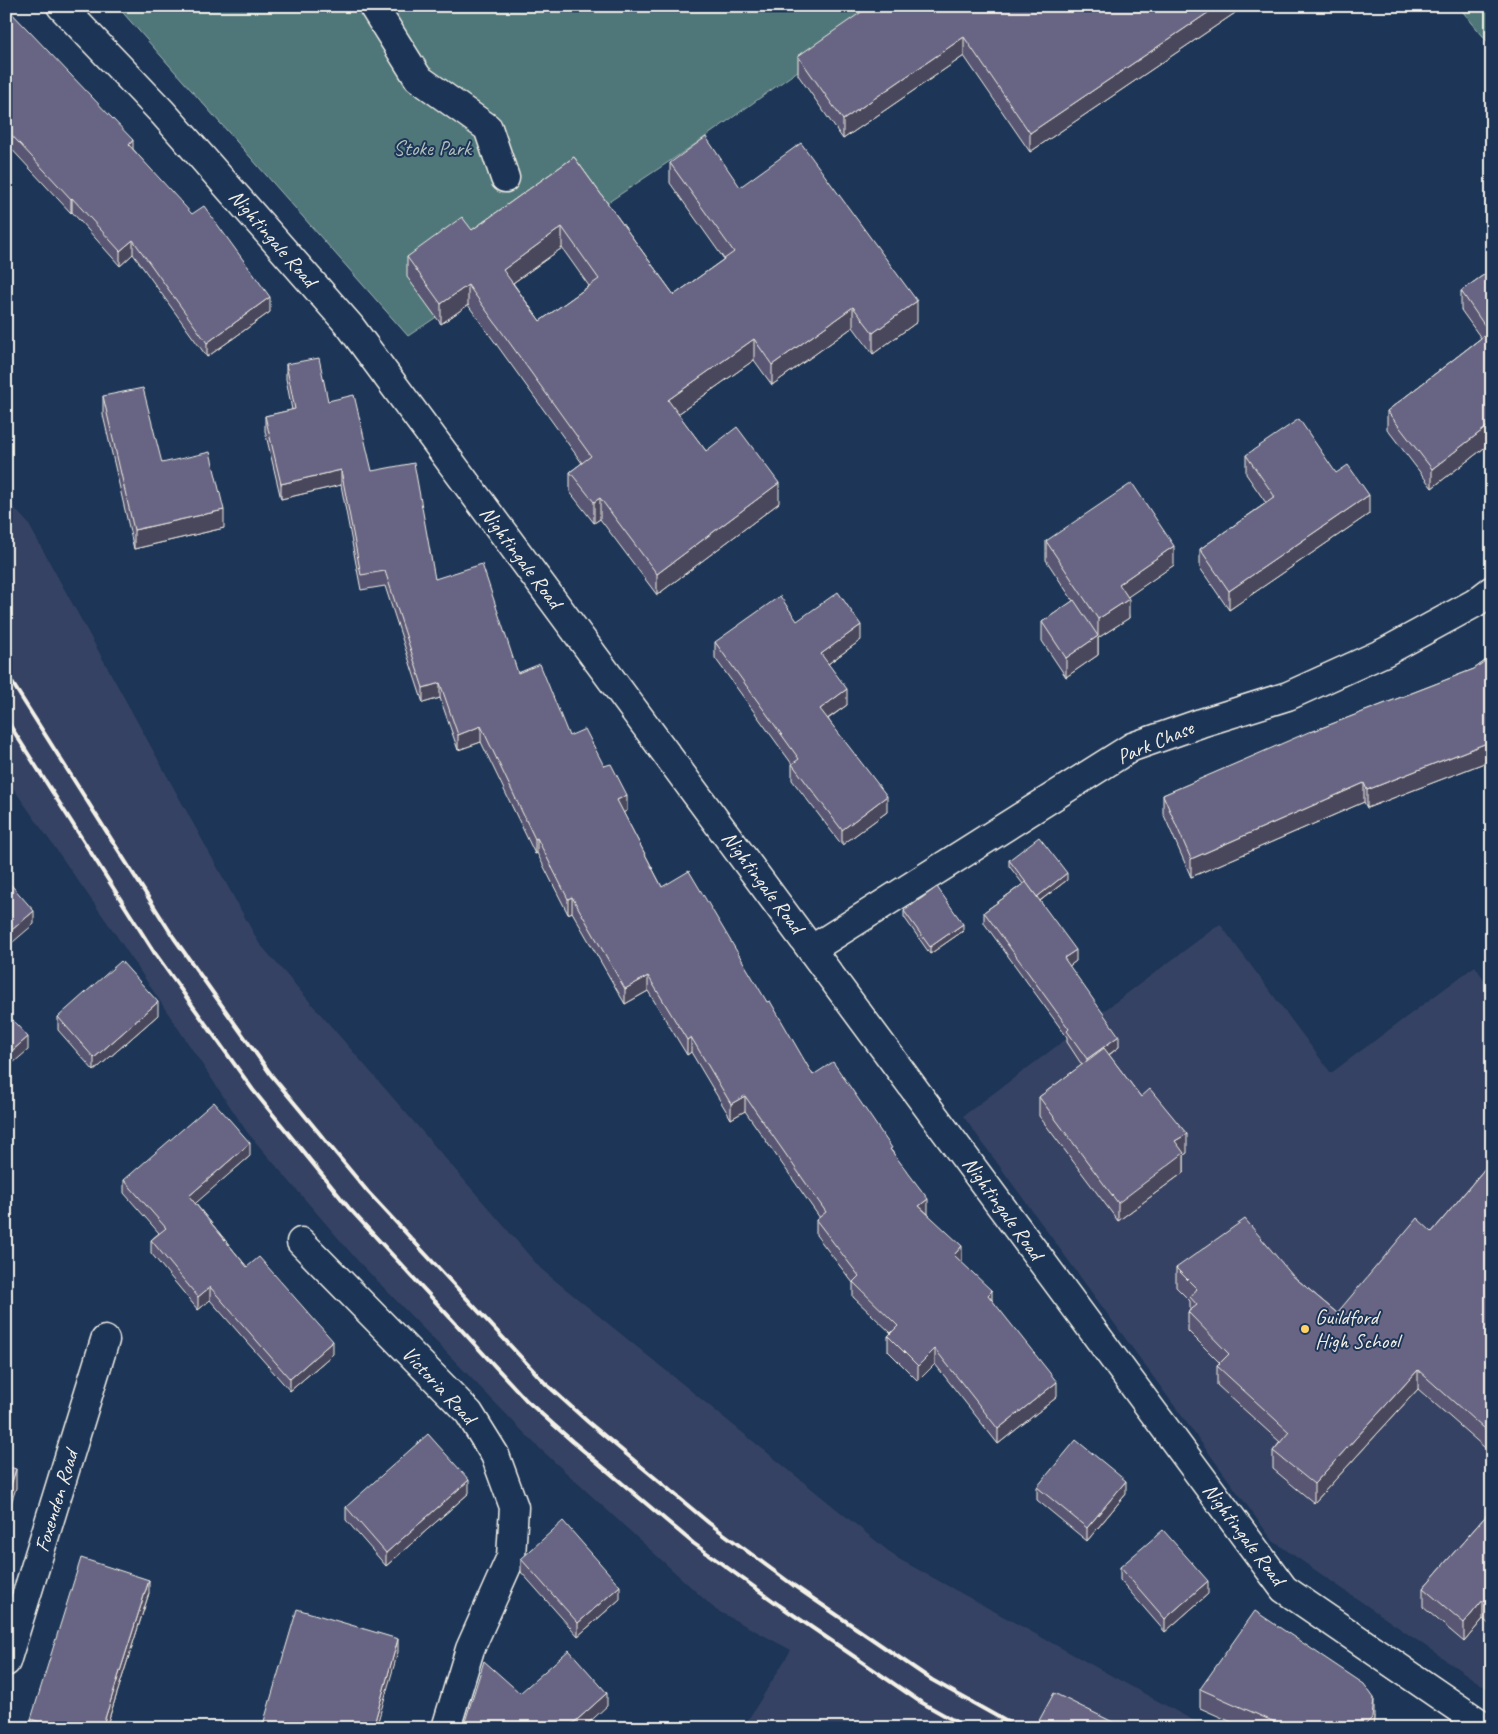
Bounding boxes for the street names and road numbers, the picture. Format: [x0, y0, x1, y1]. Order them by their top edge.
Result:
street label: Nightingale Road [223, 184, 325, 295]
street label: Nightingale Road [474, 501, 570, 616]
street label: Park Chase [1113, 714, 1198, 770]
street label: Nightingale Road [716, 826, 812, 941]
street label: Nightingale Road [957, 1151, 1051, 1268]
street label: Victoria Road [396, 1341, 484, 1432]
street label: Foxenden Road [28, 1444, 85, 1555]
street label: Nightingale Road [1197, 1478, 1293, 1593]

